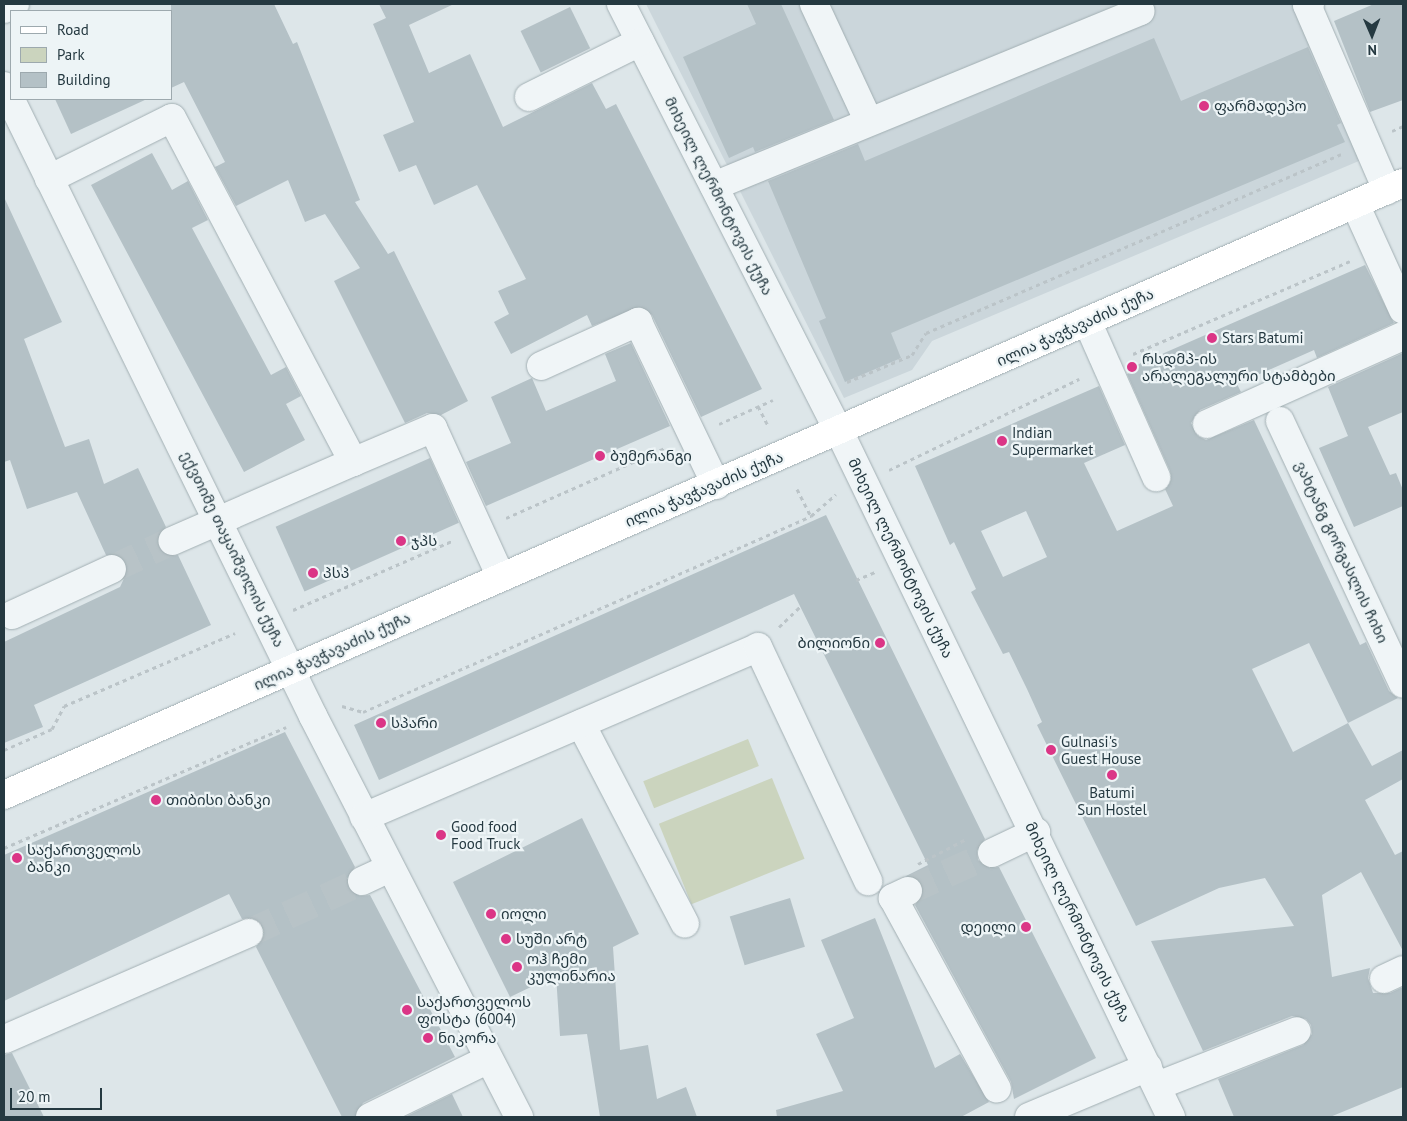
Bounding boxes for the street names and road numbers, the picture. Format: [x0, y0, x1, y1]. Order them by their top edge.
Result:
street label: მიხეილ ლერმონტოვის ქუჩა [661, 94, 777, 298]
street label: ილია ჭავჭავაძის ქუჩა [994, 284, 1156, 370]
street label: ექვთიმე თაყაიშვილის ქუჩა [178, 448, 288, 650]
street label: ილია ჭავჭავაძის ქუჩა [622, 448, 786, 530]
street label: მიხეილ ლერმონტოვის ქუჩა [845, 455, 957, 661]
street label: ვახტანგ გორგასლის ჩიხი [1292, 458, 1392, 646]
street label: ილია ჭავჭავაძის ქუჩა [251, 608, 413, 694]
street label: მიხეილ ლერმონტოვის ქუჩა [1022, 819, 1134, 1025]

